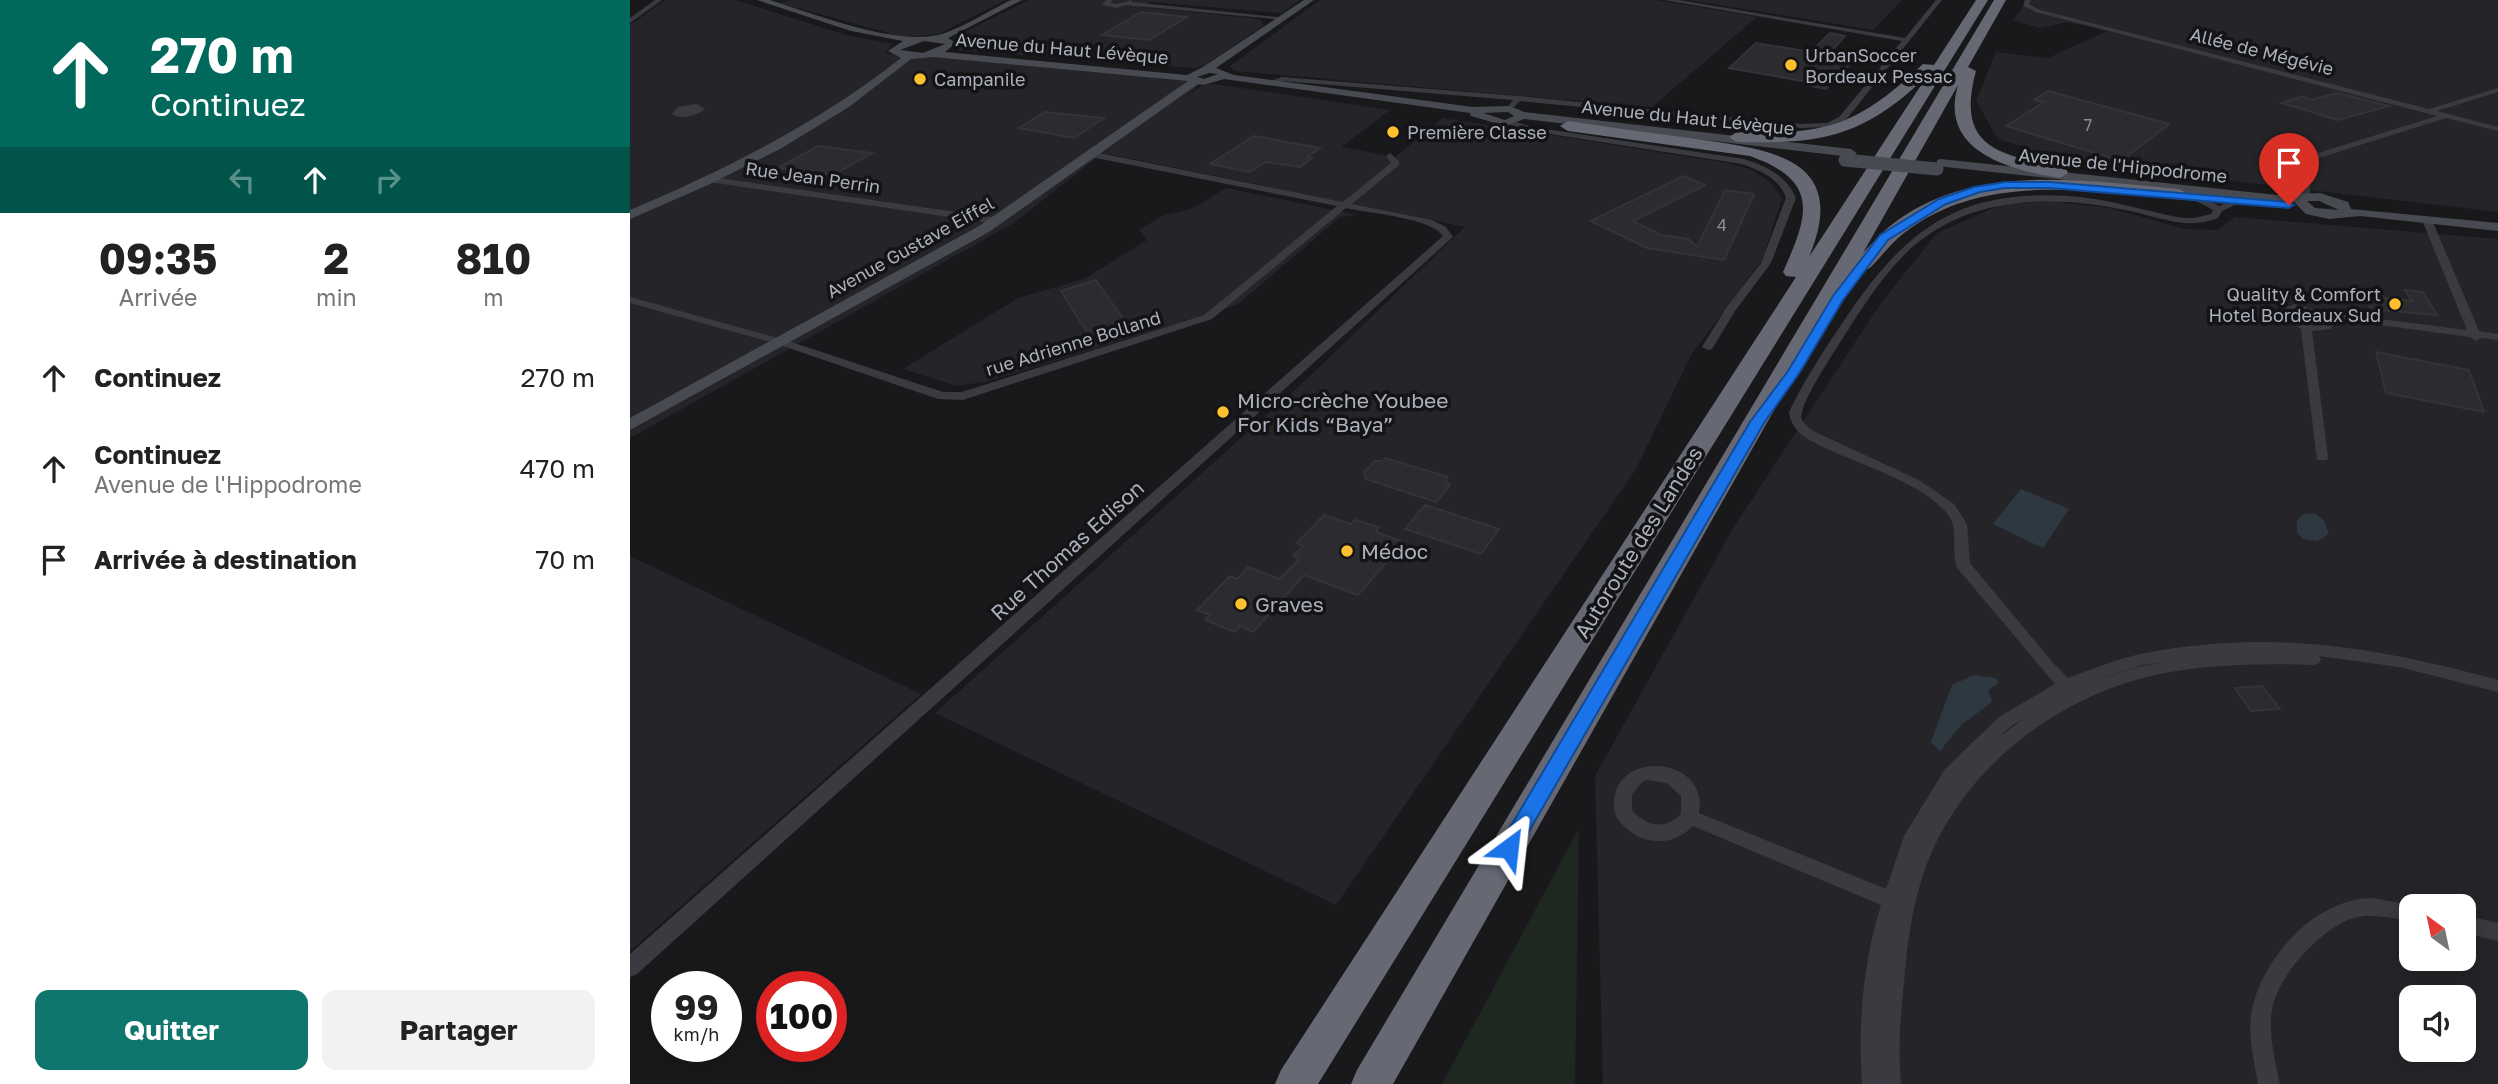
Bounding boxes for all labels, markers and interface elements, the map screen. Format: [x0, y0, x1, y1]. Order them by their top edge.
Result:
street label: Allée de Mégévie [2188, 23, 2336, 79]
text: 270 m [150, 25, 294, 84]
icon: ahead [35, 28, 126, 119]
street label: Avenue du Haut Lévèque [955, 28, 1169, 68]
place label: UrbanSoccer Bordeaux Pessac [1805, 44, 1953, 87]
marker: UrbanSoccer Bordeaux Pessac [1783, 57, 1799, 73]
place label: Campanile [934, 68, 1026, 90]
marker: Campanile [912, 71, 928, 87]
text: Continuez [150, 85, 306, 123]
street label: Avenue du Haut Lévèque [1581, 95, 1795, 139]
house number: 7 [2084, 115, 2092, 135]
place label: Première Classe [1407, 121, 1547, 143]
marker: Première Classe [1385, 124, 1401, 140]
pin [2259, 133, 2319, 205]
street label: Avenue de l'Hippodrome [2018, 143, 2228, 187]
icon: arrive [2270, 144, 2308, 182]
street label: Rue Jean Perrin [744, 157, 882, 197]
icon: left [223, 161, 261, 199]
icon: ahead [296, 161, 334, 199]
icon: right [369, 161, 407, 199]
street label: Avenue Gustave Eiffel [822, 192, 998, 302]
house number: 4 [1717, 215, 1727, 235]
text: 09:35 [99, 233, 217, 283]
text: 2 [324, 233, 349, 283]
text: 810 [455, 233, 531, 283]
text: Arrivée [119, 283, 197, 311]
text: min [316, 283, 357, 311]
text: m [483, 283, 504, 311]
place label: Quality & Comfort Hotel Bordeaux Sud [2208, 283, 2381, 326]
marker: Quality & Comfort Hotel Bordeaux Sud [2387, 296, 2403, 312]
street label: rue Adrienne Bolland [983, 306, 1163, 380]
icon: ahead [35, 359, 73, 397]
text: Continuez [94, 362, 221, 393]
text: 270 m [521, 362, 595, 393]
place label: Micro-crèche Youbee For Kids “Baya” [1237, 387, 1448, 437]
marker: Micro-crèche Youbee For Kids “Baya” [1215, 404, 1231, 420]
text: Continuez [94, 439, 221, 470]
street label: Autoroute des Landes [1568, 441, 1708, 643]
icon: ahead [35, 450, 73, 488]
text: 470 m [520, 453, 595, 484]
text: Avenue de l'Hippodrome [94, 470, 362, 498]
street label: Rue Thomas Edison [985, 474, 1149, 626]
place label: Médoc [1361, 538, 1428, 564]
icon: arrive [35, 541, 73, 579]
marker: Médoc [1339, 543, 1355, 559]
text: Arrivée à destination [94, 544, 357, 575]
text: 70 m [536, 544, 595, 575]
place label: Graves [1255, 591, 1324, 617]
marker: Graves [1233, 596, 1249, 612]
position arrow [1472, 811, 1546, 885]
north arrow [2399, 894, 2476, 971]
map controls [2399, 894, 2476, 1062]
speed limit sign: 100 [756, 971, 847, 1062]
button: sound [2399, 985, 2476, 1062]
text: 99 [674, 986, 719, 1028]
button: Quitter [35, 990, 308, 1070]
button: Partager [322, 990, 595, 1070]
text: km/h [674, 1023, 719, 1045]

